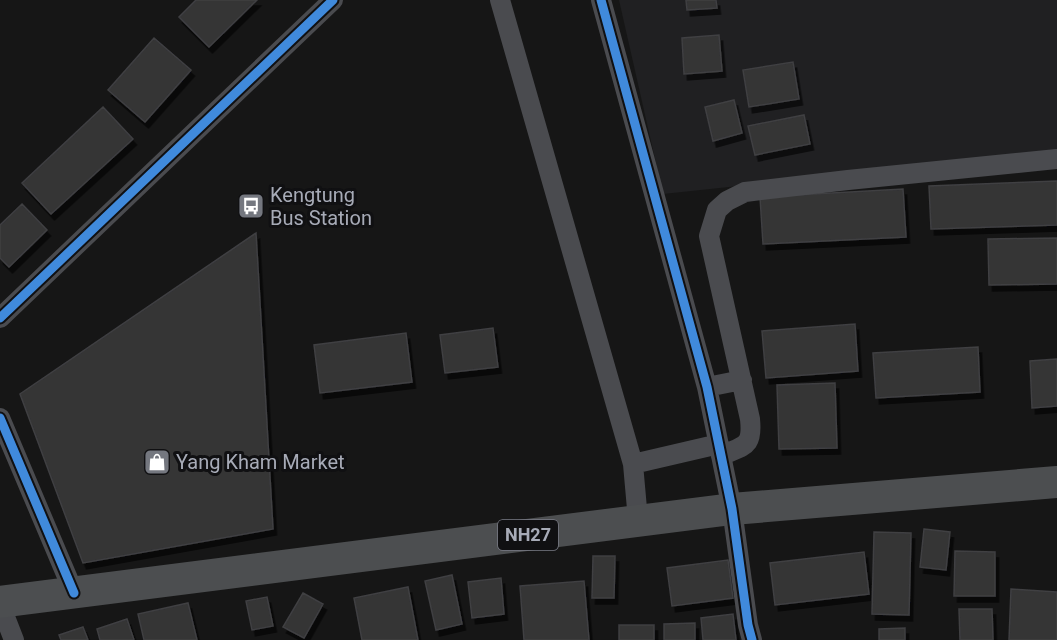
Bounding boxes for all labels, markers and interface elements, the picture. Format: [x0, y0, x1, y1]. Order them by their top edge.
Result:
place label: Kengtung Bus Station [270, 183, 372, 230]
bus stop icon: Kengtung Bus Station [236, 191, 266, 221]
shop icon: Yang Kham Market [142, 447, 172, 477]
place label: Yang Kham Market [176, 450, 345, 474]
road number: NH27 [498, 520, 558, 550]

